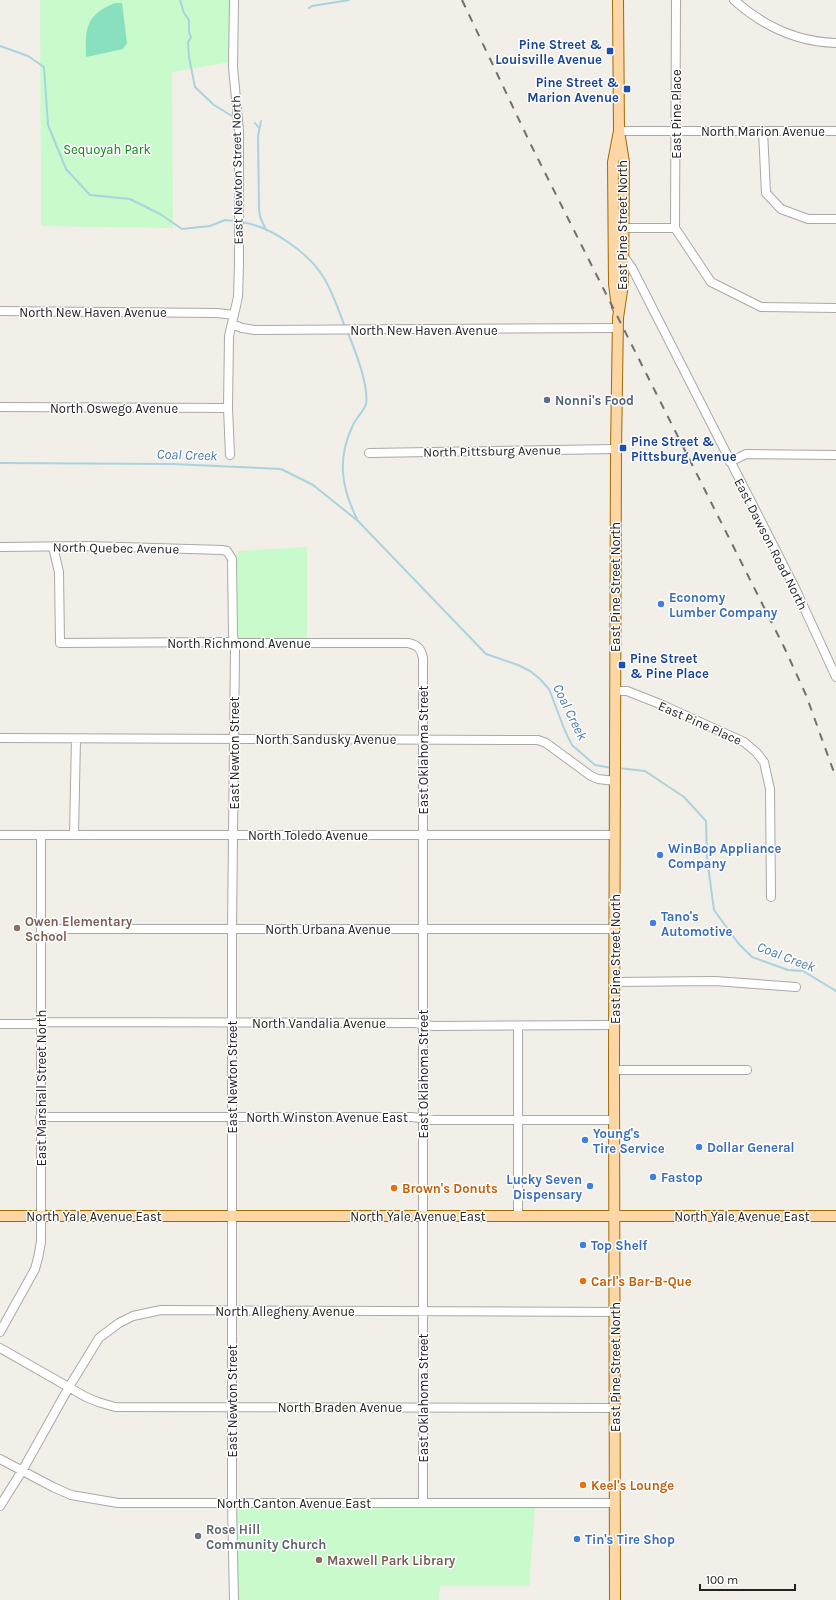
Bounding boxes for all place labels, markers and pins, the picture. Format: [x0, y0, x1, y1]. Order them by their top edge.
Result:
place label: Pine Street & Louisville Avenue [495, 37, 602, 67]
marker: Pine Street & Louisville Avenue [605, 46, 615, 56]
place label: Pine Street & Marion Avenue [527, 75, 619, 105]
marker: Pine Street & Marion Avenue [622, 84, 632, 94]
place label: Nonni's Food [555, 393, 634, 408]
marker: Nonni's Food [542, 395, 552, 405]
place label: Pine Street & Pittsburg Avenue [631, 434, 737, 464]
marker: Pine Street & Pittsburg Avenue [618, 443, 628, 453]
place label: Economy Lumber Company [669, 590, 778, 620]
marker: Economy Lumber Company [656, 599, 666, 609]
place label: Pine Street & Pine Place [630, 651, 709, 681]
marker: Pine Street & Pine Place [617, 660, 627, 670]
place label: WinBop Appliance Company [668, 841, 781, 871]
marker: WinBop Appliance Company [655, 850, 665, 860]
place label: Tano's Automotive [661, 909, 733, 939]
place label: Owen Elementary School [25, 914, 133, 944]
marker: Tano's Automotive [648, 918, 658, 928]
marker: Owen Elementary School [12, 923, 22, 933]
place label: Young's Tire Service [593, 1126, 665, 1156]
marker: Young's Tire Service [580, 1135, 590, 1145]
place label: Dollar General [707, 1140, 795, 1155]
marker: Dollar General [694, 1142, 704, 1152]
place label: Fastop [661, 1170, 703, 1185]
place label: Lucky Seven Dispensary [506, 1172, 582, 1202]
marker: Fastop [648, 1172, 658, 1182]
place label: Brown's Donuts [402, 1181, 498, 1196]
marker: Lucky Seven Dispensary [585, 1181, 595, 1191]
marker: Brown's Donuts [389, 1183, 399, 1193]
place label: Top Shelf [591, 1238, 648, 1253]
marker: Top Shelf [578, 1240, 588, 1250]
place label: Carl's Bar-B-Que [591, 1274, 692, 1289]
marker: Carl's Bar-B-Que [578, 1276, 588, 1286]
place label: Keel's Lounge [591, 1478, 674, 1493]
marker: Keel's Lounge [578, 1480, 588, 1490]
place label: Rose Hill Community Church [206, 1522, 326, 1552]
marker: Rose Hill Community Church [193, 1531, 203, 1541]
place label: Tin's Tire Shop [585, 1532, 675, 1547]
marker: Tin's Tire Shop [572, 1534, 582, 1544]
place label: Maxwell Park Library [327, 1553, 456, 1568]
marker: Maxwell Park Library [314, 1555, 324, 1565]

